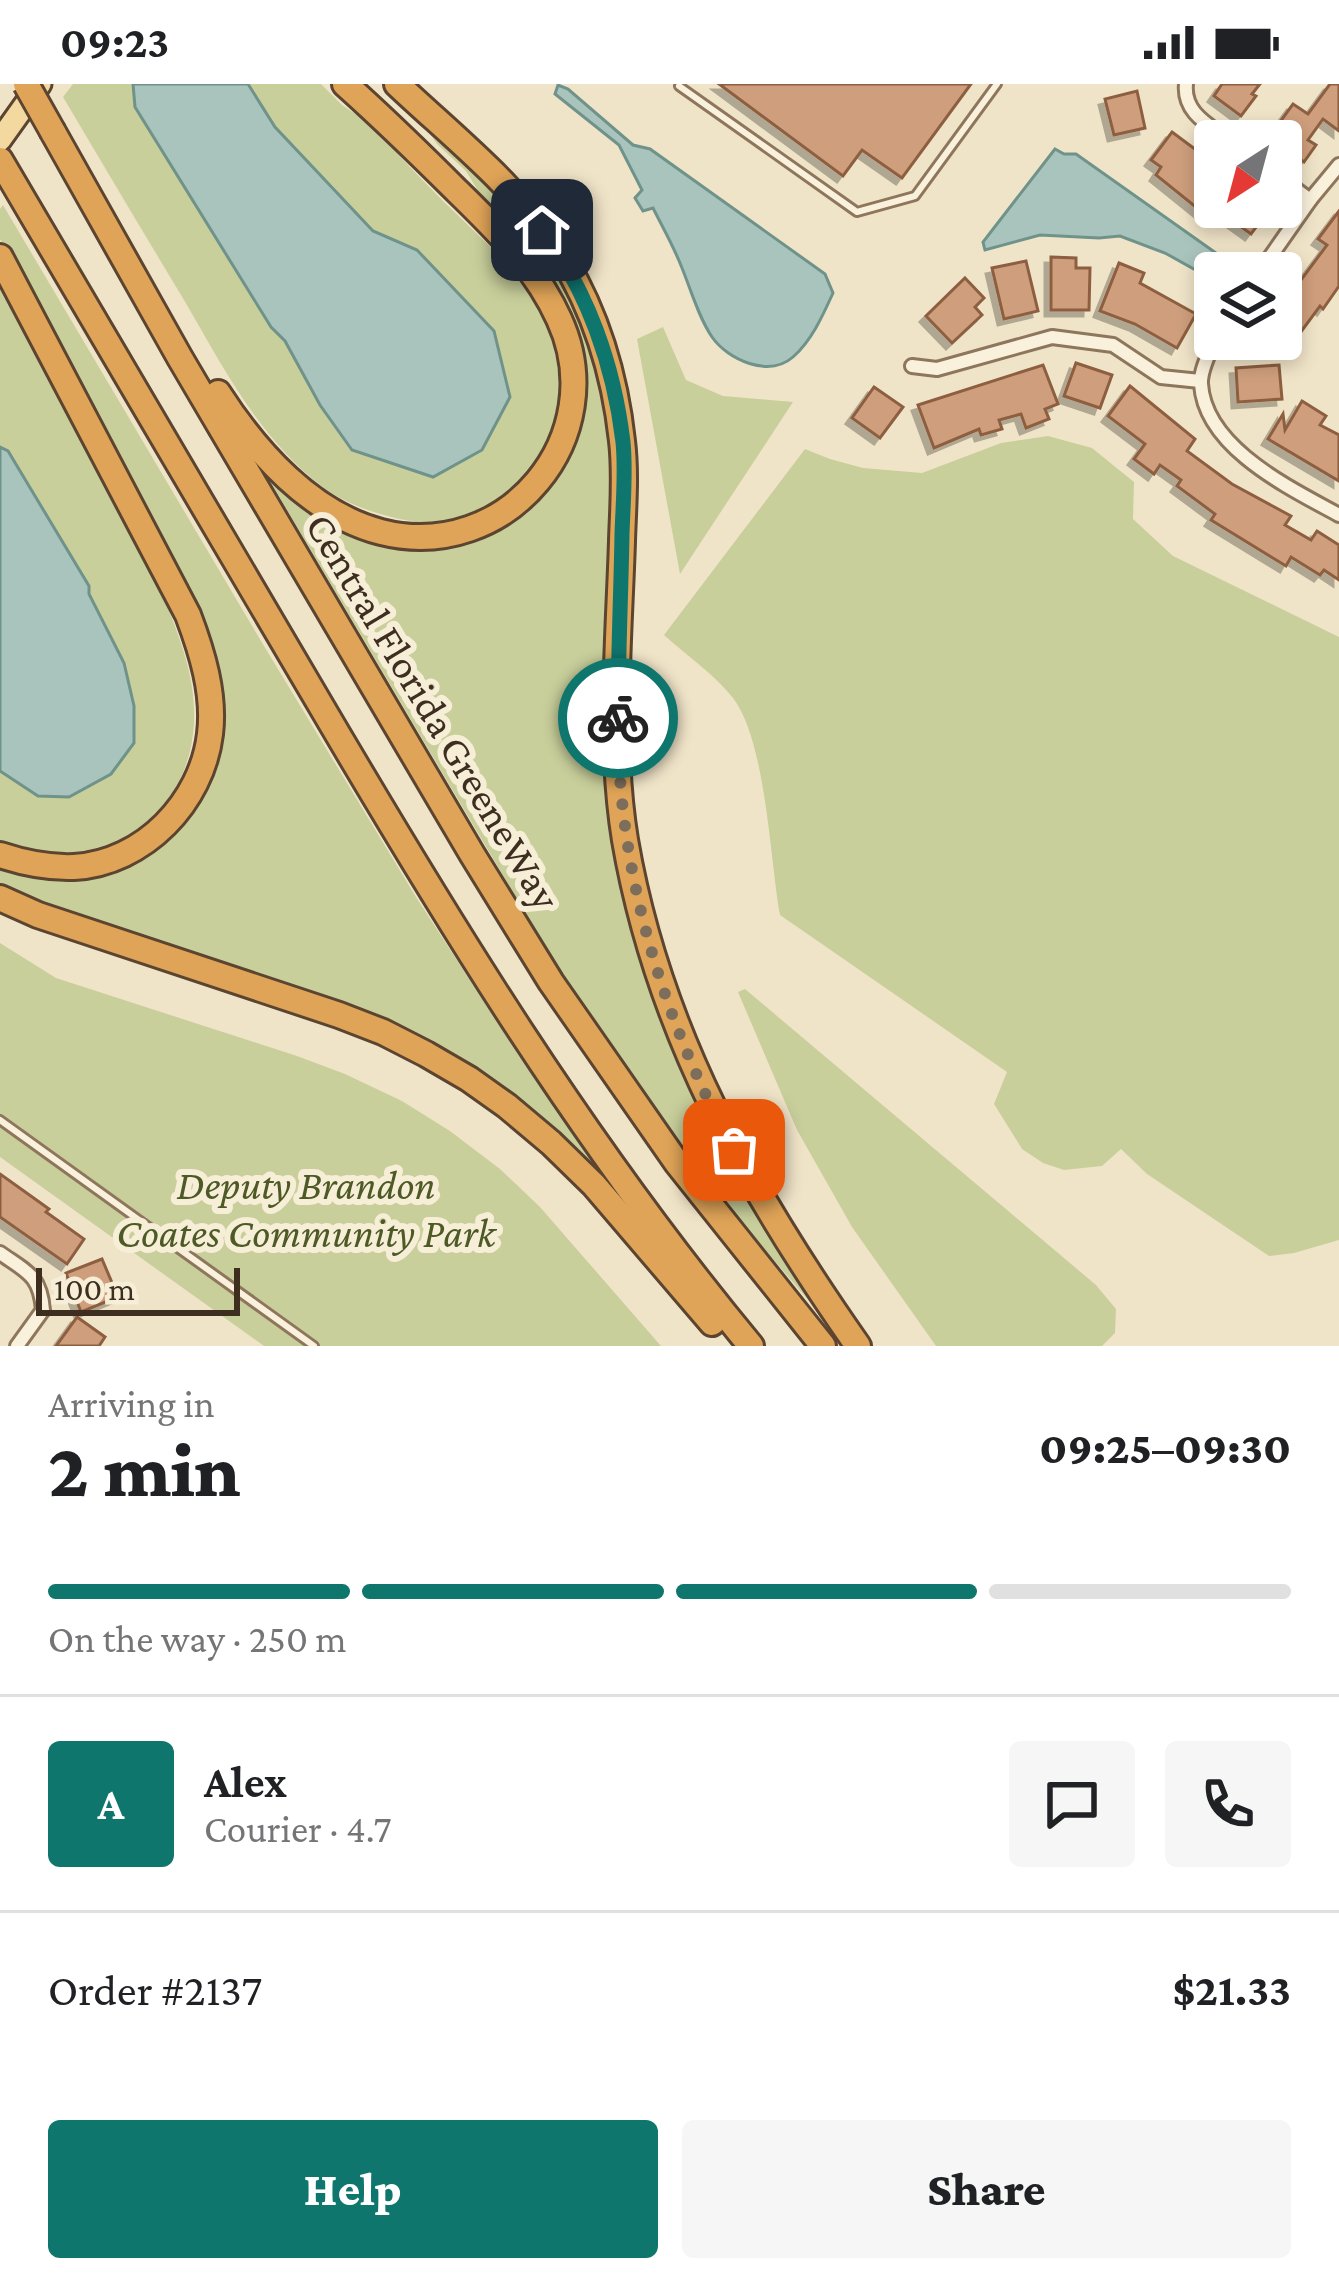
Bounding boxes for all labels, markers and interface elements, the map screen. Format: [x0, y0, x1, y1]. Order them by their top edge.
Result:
text: 09:23 [60, 17, 169, 67]
north arrow [1194, 120, 1302, 228]
map controls [1194, 120, 1302, 360]
pin [491, 179, 593, 281]
icon: home [509, 197, 575, 263]
button: layers [1194, 252, 1302, 360]
street label: Central Florida GreeneWay [297, 505, 571, 918]
courier [558, 658, 678, 778]
icon: bike [585, 685, 651, 751]
pin [683, 1099, 785, 1201]
icon: bag [701, 1117, 767, 1183]
park label: Deputy Brandon Coates Community Park [116, 1161, 497, 1256]
scale bar [36, 1262, 240, 1315]
text: 100 m [54, 1270, 135, 1307]
text: Arriving in [48, 1382, 215, 1425]
text: 09:25–09:30 [1039, 1423, 1291, 1473]
text: 2 min [48, 1426, 241, 1513]
text: On the way · 250 m [48, 1617, 347, 1660]
button: chat [1009, 1741, 1135, 1867]
button: phone [1165, 1741, 1291, 1867]
text: Alex [204, 1757, 287, 1807]
text: A [98, 1779, 124, 1829]
text: Courier · 4.7 [204, 1807, 392, 1850]
text: Order #2137 [48, 1965, 262, 2015]
text: $21.33 [1172, 1965, 1291, 2015]
button: Help [48, 2120, 658, 2258]
button: Share [682, 2120, 1291, 2258]

